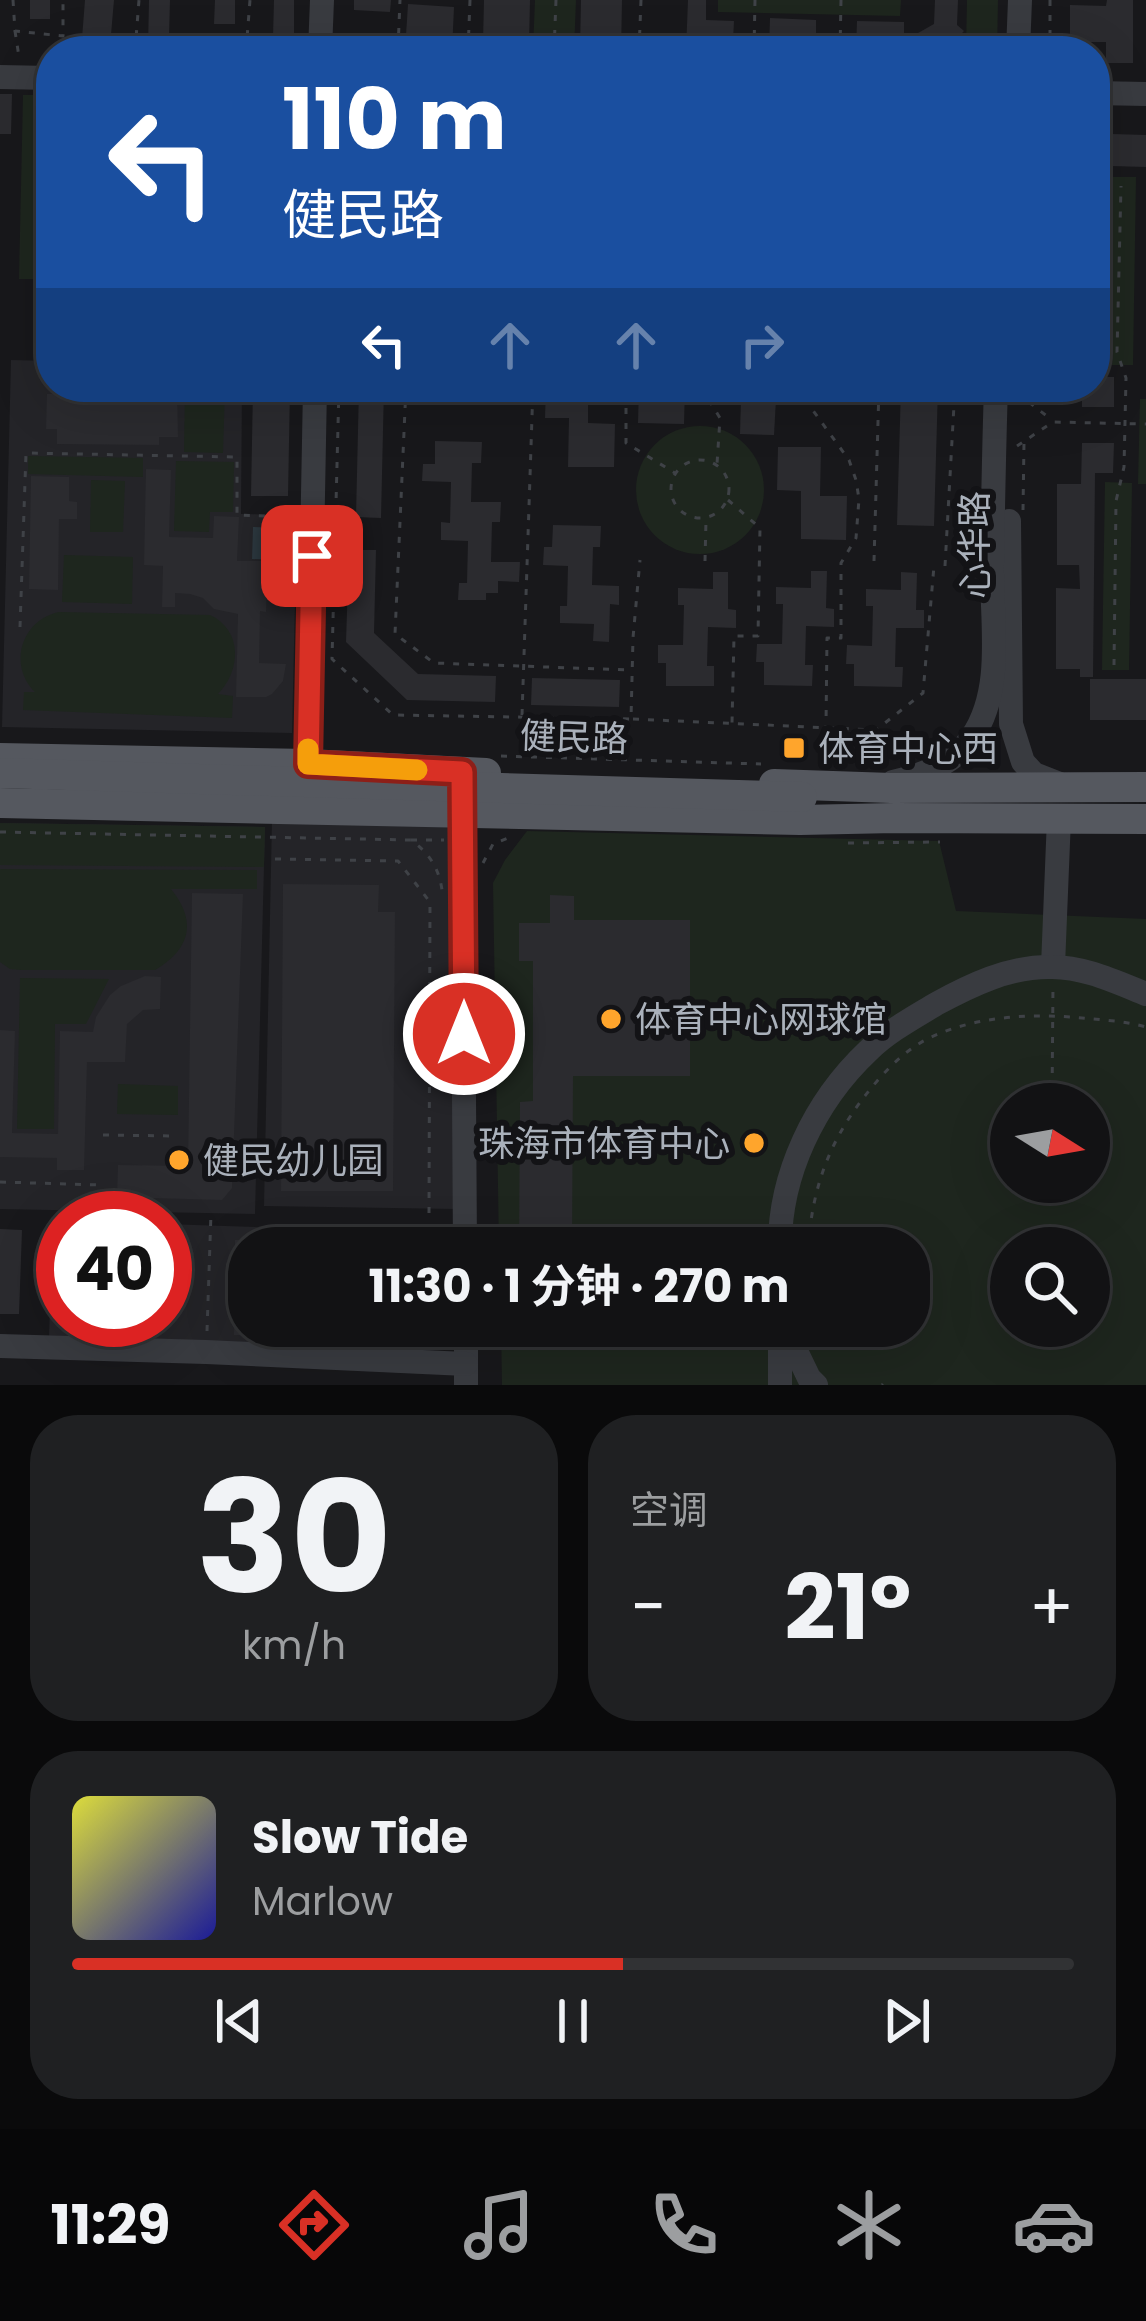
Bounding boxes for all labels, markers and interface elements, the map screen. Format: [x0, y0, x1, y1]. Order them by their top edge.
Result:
text: 110 m [282, 61, 507, 178]
icon: left [84, 84, 240, 240]
text: 健民路 [282, 177, 444, 253]
icon: left [351, 312, 417, 378]
icon: ahead [477, 312, 543, 378]
icon: ahead [603, 312, 669, 378]
icon: right [729, 312, 795, 378]
street label: 心华路 [949, 491, 1000, 599]
pin [261, 505, 363, 607]
icon: arrive [279, 523, 345, 589]
street label: 健民路 [519, 710, 629, 765]
place label: 体育中心西 [818, 723, 998, 774]
marker: 体育中心西 [781, 735, 807, 761]
position arrow [401, 971, 527, 1097]
place label: 体育中心网球馆 [635, 994, 887, 1045]
marker: 体育中心网球馆 [598, 1006, 624, 1032]
north arrow [990, 1083, 1110, 1203]
map controls [990, 1083, 1110, 1347]
place label: 珠海市体育中心 [478, 1118, 730, 1169]
marker: 珠海市体育中心 [741, 1130, 767, 1156]
place label: 健民幼儿园 [203, 1135, 383, 1186]
marker: 健民幼儿园 [166, 1147, 192, 1173]
speed limit sign: 40 [36, 1191, 192, 1347]
button: search [990, 1227, 1110, 1347]
text: 11:30 · 1 分钟 · 270 m [368, 1255, 790, 1318]
text: 30 [196, 1428, 392, 1647]
text: 空调 [630, 1483, 708, 1538]
text: 21° [784, 1544, 911, 1671]
text: − [630, 1561, 666, 1653]
text: + [1029, 1561, 1074, 1653]
text: km/h [242, 1618, 346, 1673]
text: Slow Tide [252, 1806, 468, 1869]
text: Marlow [252, 1874, 393, 1929]
icon: previous [206, 1988, 272, 2054]
icon: pause [540, 1988, 606, 2054]
icon: next [874, 1988, 940, 2054]
icon: directions [272, 2183, 356, 2267]
icon: music [457, 2183, 541, 2267]
icon: phone [642, 2183, 726, 2267]
icon: climate [827, 2183, 911, 2267]
icon: car [1012, 2183, 1096, 2267]
text: 11:29 [51, 2187, 171, 2263]

